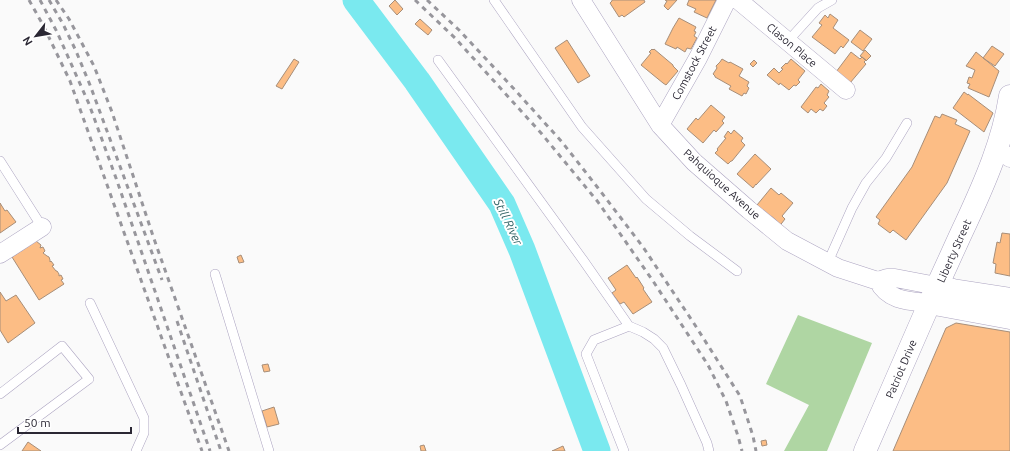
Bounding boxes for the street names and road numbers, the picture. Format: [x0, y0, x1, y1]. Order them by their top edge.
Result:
street label: Clason Place [765, 21, 819, 69]
street label: Comstock Street [669, 23, 719, 102]
street label: Pahquioque Avenue [681, 147, 763, 221]
street label: Liberty Street [935, 217, 974, 284]
street label: Patriot Drive [883, 338, 919, 400]

